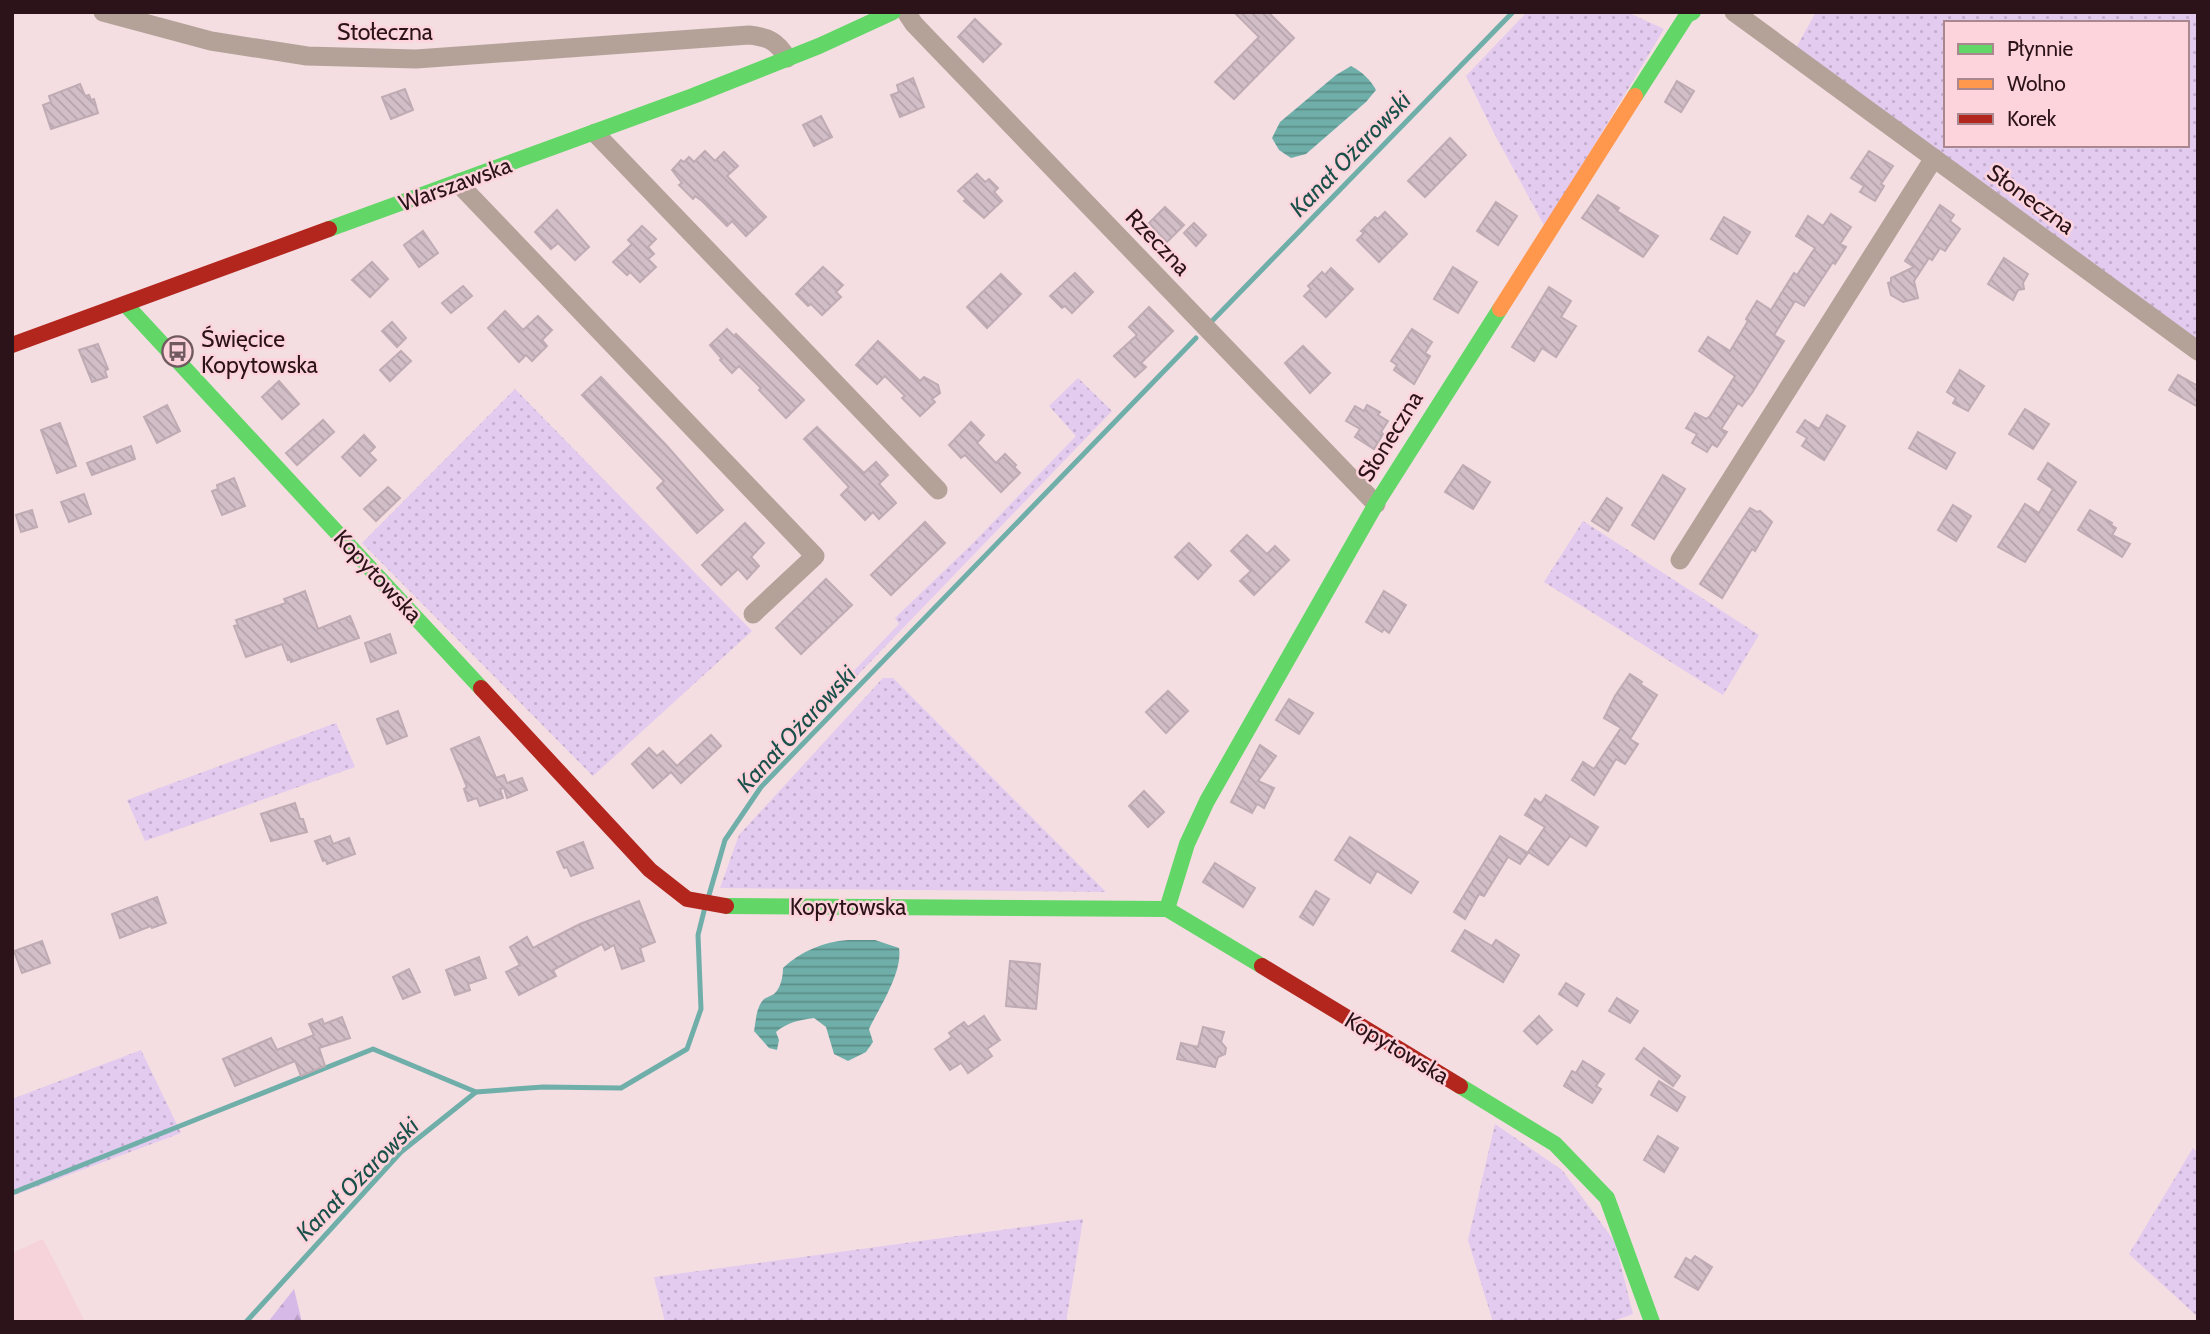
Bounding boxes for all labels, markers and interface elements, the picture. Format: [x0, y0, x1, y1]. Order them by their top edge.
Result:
street label: Stołeczna [337, 18, 433, 46]
legend [1944, 21, 2189, 147]
text: Płynnie [2007, 36, 2074, 61]
text: Wolno [2007, 71, 2066, 96]
water label: Kanał Ożarowski [1283, 85, 1417, 222]
text: Korek [2007, 106, 2057, 131]
street label: Warszawska [395, 151, 515, 217]
street label: Słoneczna [1982, 158, 2080, 240]
street label: Rzeczna [1120, 203, 1196, 281]
place label: Święcice Kopytowska [201, 325, 318, 379]
bus stop icon: Święcice Kopytowska [161, 335, 195, 369]
street label: Słoneczna [1351, 386, 1429, 486]
street label: Kopytowska [328, 524, 428, 628]
water label: Kanał Ożarowski [730, 659, 862, 798]
street label: Kopytowska [790, 893, 906, 921]
street label: Kopytowska [1340, 1006, 1454, 1090]
water label: Kanał Ożarowski [289, 1111, 425, 1247]

